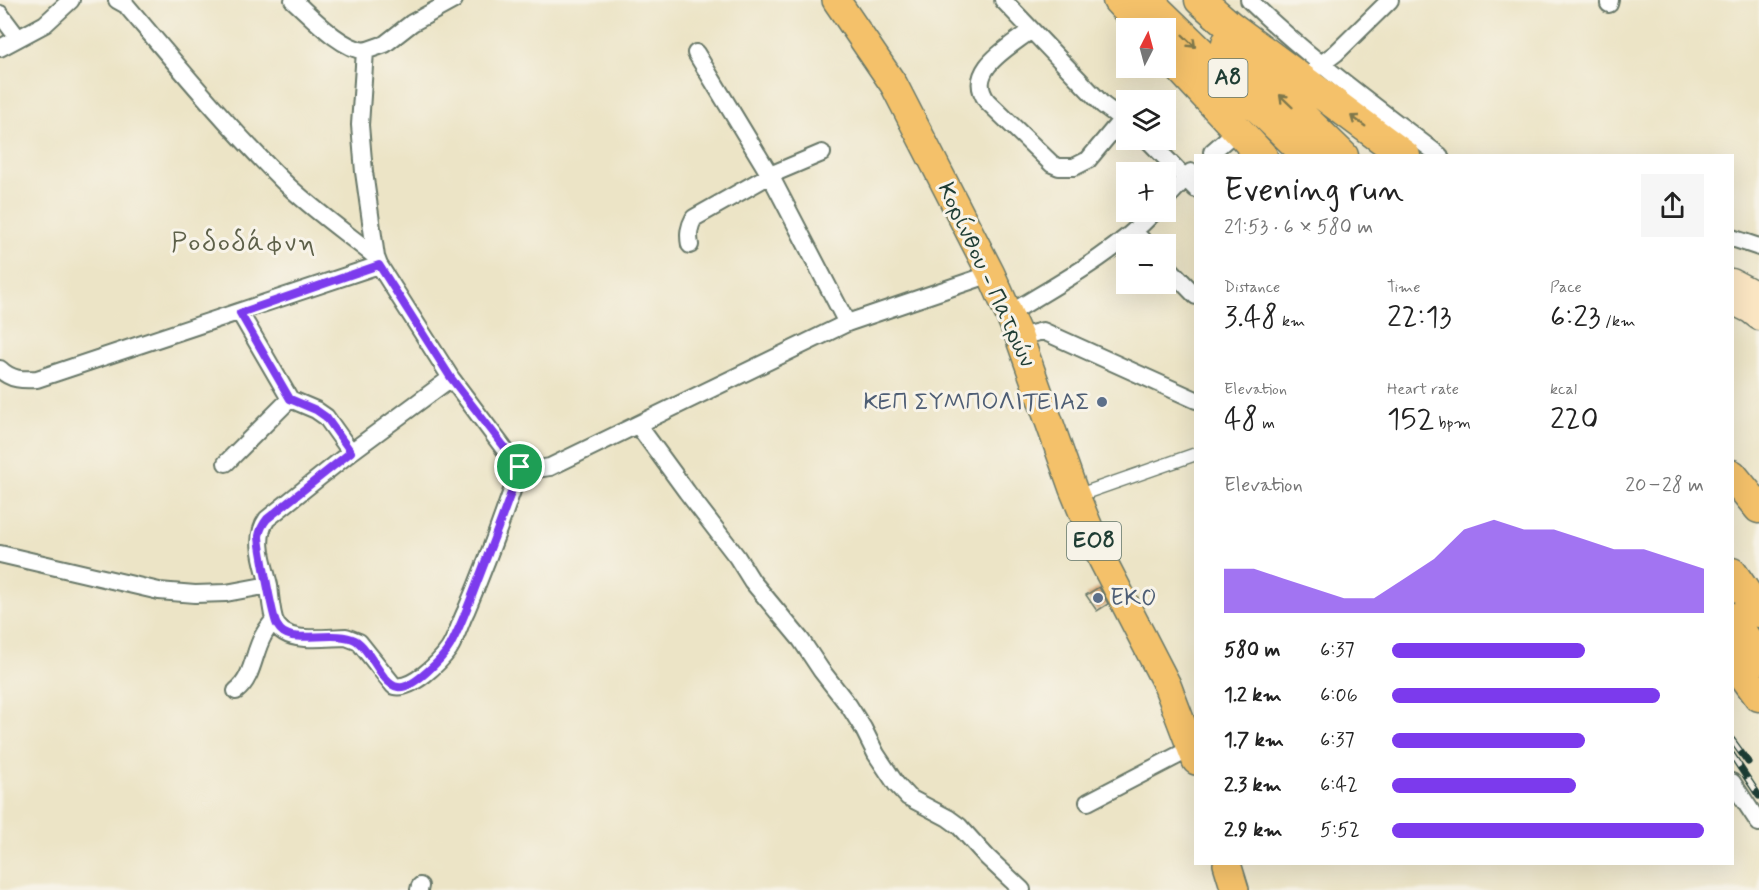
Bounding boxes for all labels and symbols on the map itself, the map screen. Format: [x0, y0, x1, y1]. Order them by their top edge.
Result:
north arrow [1116, 18, 1176, 78]
one-way arrow [1182, 33, 1197, 48]
road number: Α8 [1208, 59, 1248, 97]
one-way arrow [1278, 93, 1293, 108]
one-way arrow [1350, 115, 1366, 127]
street label: Κορίνθου - Πατρών [930, 178, 1042, 372]
district label: Ροδοδάφνη [171, 226, 317, 261]
place label: ΚΕΠ ΣΥΜΠΟΛΙΤΕΙΑΣ [863, 387, 1090, 418]
marker: ΚΕΠ ΣΥΜΠΟΛΙΤΕΙΑΣ [1095, 395, 1109, 409]
pin [494, 441, 545, 492]
road number: ΕΟ8 [1067, 522, 1121, 560]
place label: EKO [1110, 583, 1157, 614]
marker: EKO [1091, 591, 1105, 605]

